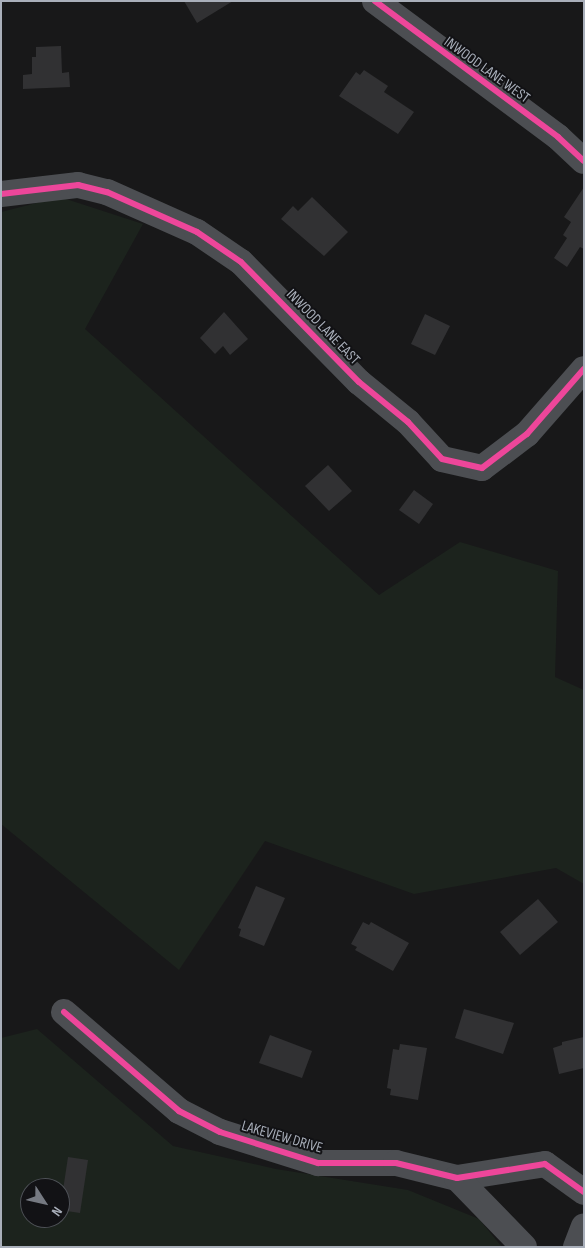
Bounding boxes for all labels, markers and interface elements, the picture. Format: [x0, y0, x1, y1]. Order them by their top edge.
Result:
street label: INWOOD LANE WEST [441, 33, 533, 107]
street label: INWOOD LANE EAST [282, 285, 364, 369]
street label: LAKEVIEW DRIVE [239, 1117, 325, 1157]
north arrow [20, 1178, 70, 1228]
text: N [48, 1203, 66, 1219]

